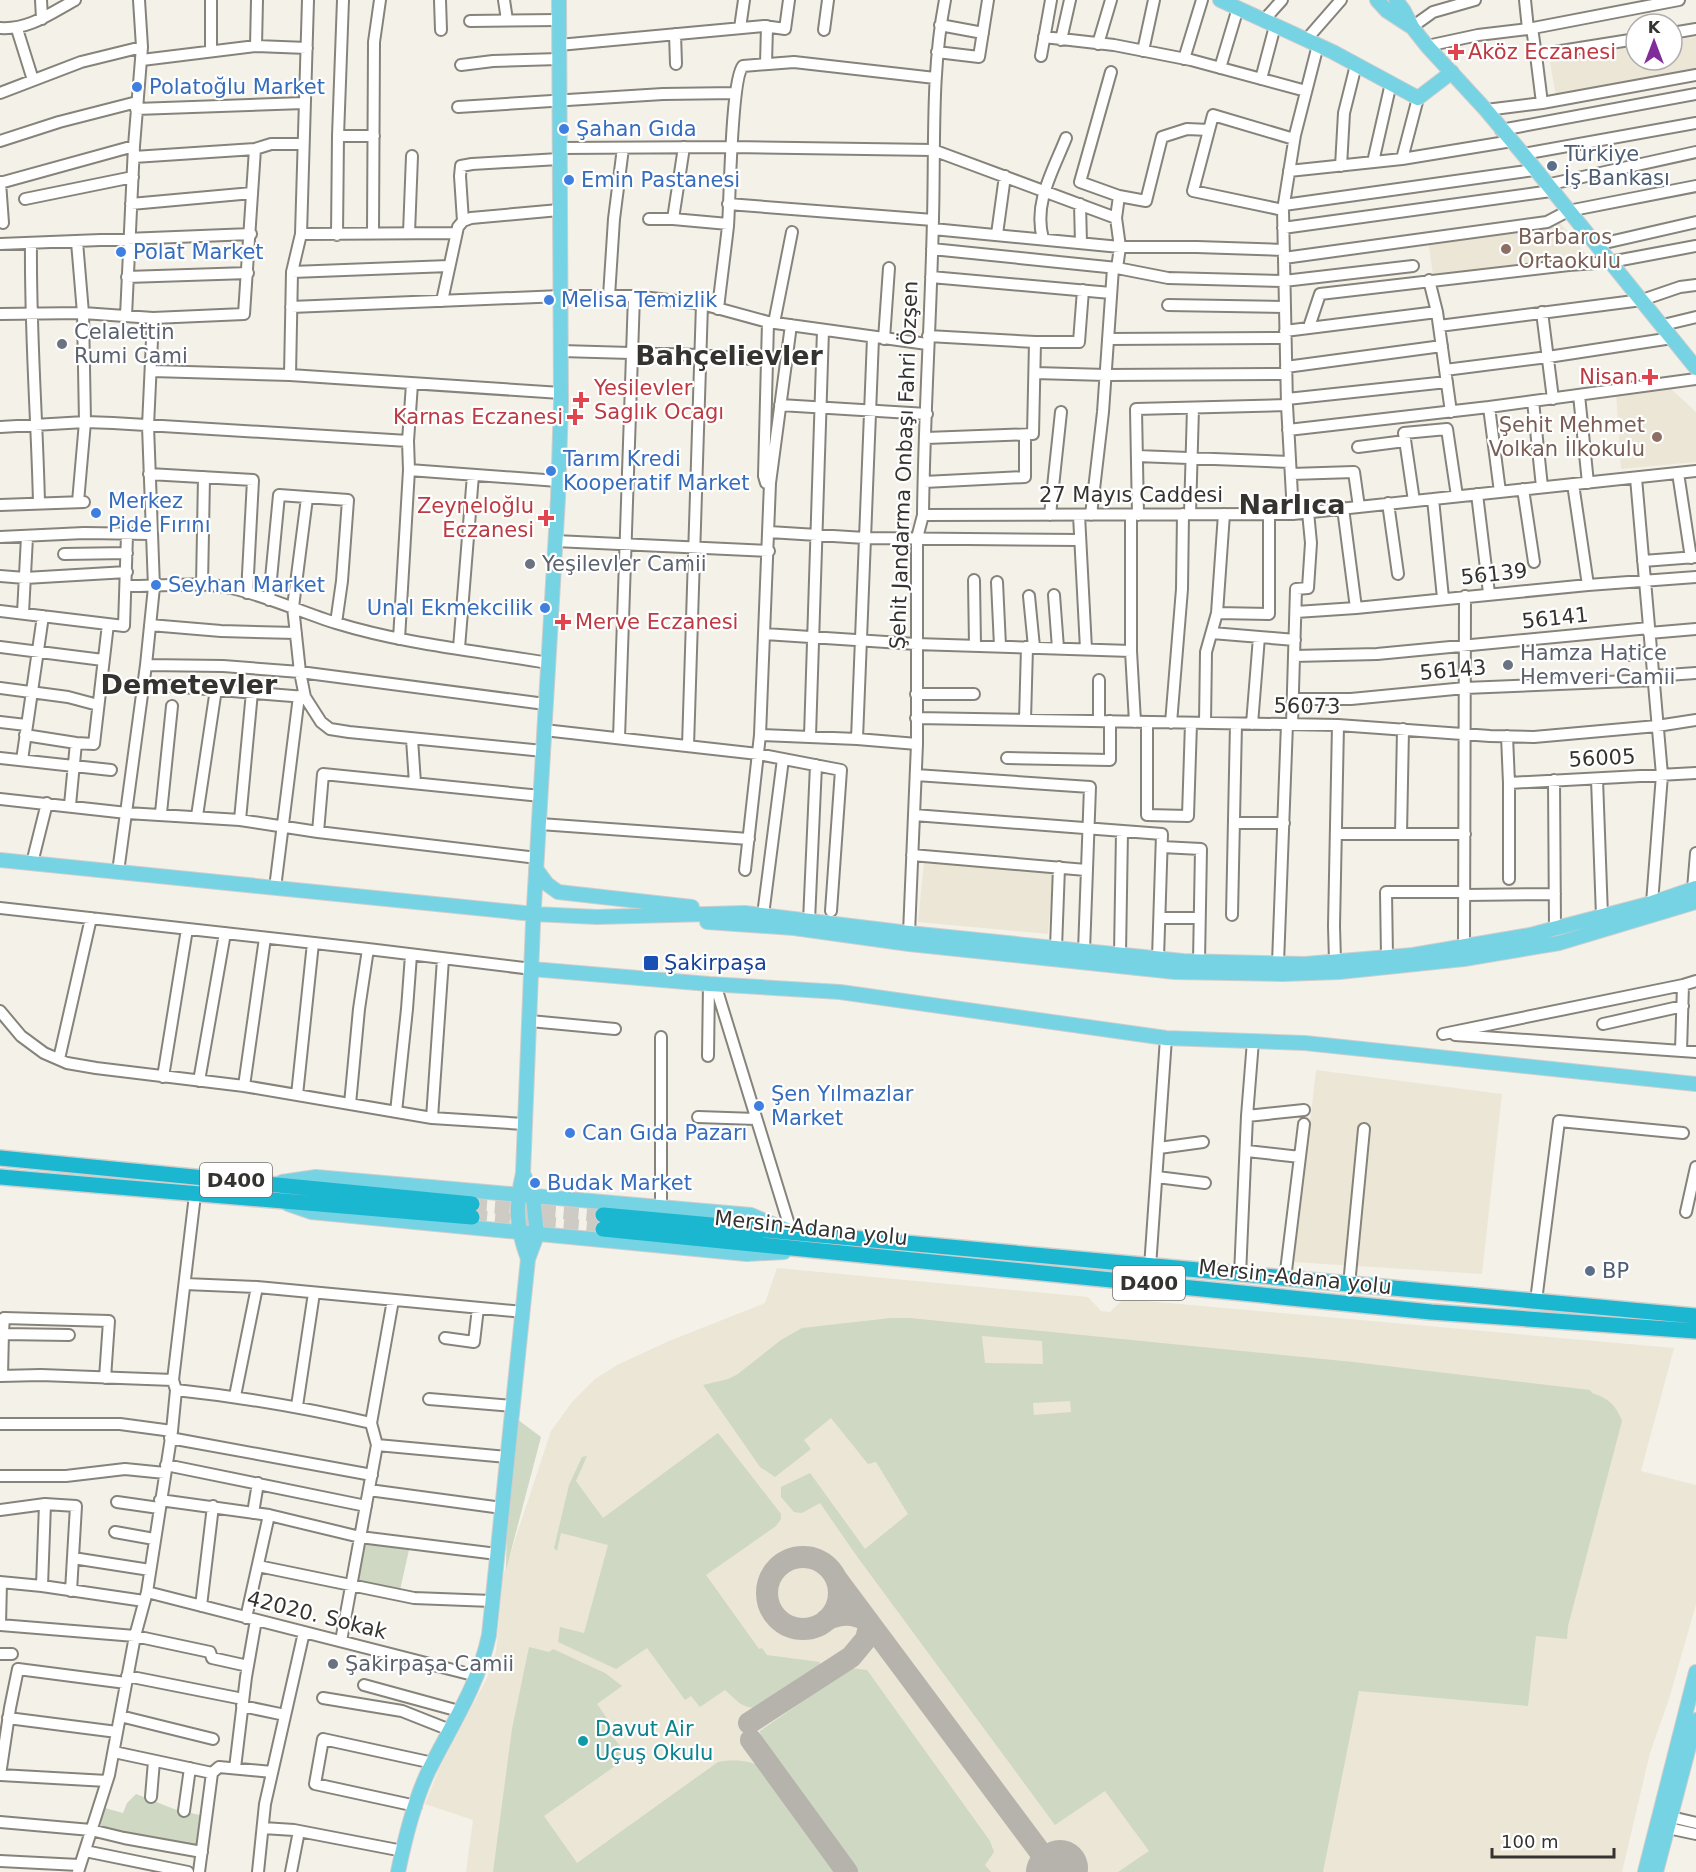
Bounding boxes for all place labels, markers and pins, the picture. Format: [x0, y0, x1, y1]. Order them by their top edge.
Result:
place label: Aköz Eczanesi [1468, 40, 1616, 64]
marker: Aköz Eczanesi [1449, 45, 1463, 59]
place label: Polatoğlu Market [149, 75, 325, 99]
marker: Polatoğlu Market [130, 80, 144, 94]
place label: Şahan Gıda [576, 117, 697, 141]
marker: Şahan Gıda [557, 122, 571, 136]
place label: Türkiye İş Bankası [1563, 142, 1670, 190]
marker: Türkiye İş Bankası [1545, 159, 1559, 173]
place label: Emin Pastanesi [581, 168, 740, 192]
marker: Emin Pastanesi [562, 173, 576, 187]
place label: Barbaros Ortaokulu [1518, 225, 1621, 273]
place label: Polat Market [133, 240, 264, 264]
marker: Barbaros Ortaokulu [1499, 242, 1513, 256]
marker: Polat Market [114, 245, 128, 259]
place label: Melisa Temizlik [561, 288, 718, 312]
marker: Melisa Temizlik [542, 293, 556, 307]
place label: Celalettin Rumi Cami [74, 320, 188, 368]
marker: Celalettin Rumi Cami [55, 337, 69, 351]
place label: Nisan [1579, 365, 1638, 389]
marker: Nisan [1643, 370, 1657, 384]
place label: Yesilevler Saglık Ocagı [593, 376, 724, 424]
marker: Yesilevler Saglık Ocagı [572, 391, 590, 409]
place label: Karnas Eczanesi [393, 405, 563, 429]
marker: Karnas Eczanesi [568, 410, 582, 424]
place label: Şehit Mehmet Volkan İlkokulu [1489, 413, 1645, 461]
marker: Şehit Mehmet Volkan İlkokulu [1650, 430, 1664, 444]
place label: Tarım Kredi Kooperatif Market [562, 447, 750, 495]
marker: Tarım Kredi Kooperatif Market [544, 464, 558, 478]
place label: Merkez Pide Fırını [108, 489, 211, 537]
place label: Zeyneloğlu Eczanesi [417, 494, 534, 542]
marker: Merkez Pide Fırını [89, 506, 103, 520]
marker: Zeyneloğlu Eczanesi [539, 511, 553, 525]
place label: Yeşilevler Camii [541, 552, 707, 576]
marker: Yeşilevler Camii [523, 557, 537, 571]
place label: Seyhan Market [168, 573, 325, 597]
marker: Seyhan Market [149, 578, 163, 592]
place label: Unal Ekmekcilik [367, 596, 534, 620]
marker: Unal Ekmekcilik [538, 601, 552, 615]
place label: Merve Eczanesi [575, 610, 738, 634]
marker: Merve Eczanesi [556, 615, 570, 629]
place label: Hamza Hatice Hemveri Camii [1520, 641, 1675, 689]
marker: Hamza Hatice Hemveri Camii [1501, 658, 1515, 672]
place label: Şakirpaşa [664, 951, 767, 975]
marker: Şakirpaşa [642, 954, 660, 972]
place label: Şen Yılmazlar Market [771, 1082, 914, 1130]
marker: Şen Yılmazlar Market [752, 1099, 766, 1113]
place label: Can Gıda Pazarı [582, 1121, 747, 1145]
marker: Can Gıda Pazarı [563, 1126, 577, 1140]
place label: Budak Market [547, 1171, 692, 1195]
marker: Budak Market [528, 1176, 542, 1190]
place label: BP [1602, 1259, 1629, 1283]
marker: BP [1583, 1264, 1597, 1278]
place label: Şakirpaşa Camii [345, 1652, 514, 1676]
marker: Şakirpaşa Camii [326, 1657, 340, 1671]
place label: Davut Air Uçuş Okulu [595, 1717, 713, 1765]
marker: Davut Air Uçuş Okulu [576, 1734, 590, 1748]

